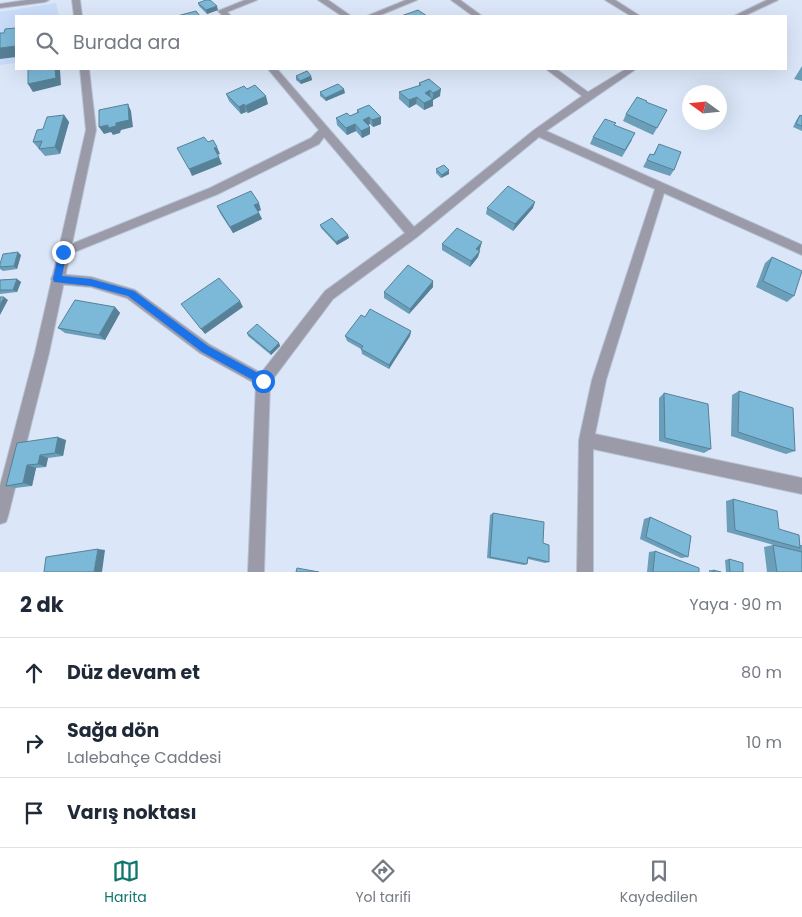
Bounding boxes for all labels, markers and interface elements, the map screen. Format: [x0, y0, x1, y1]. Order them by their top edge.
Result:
search box [15, 15, 787, 70]
icon: search [33, 29, 61, 57]
text: Burada ara [73, 29, 180, 56]
north arrow [682, 85, 727, 130]
route end [52, 241, 75, 264]
route start [252, 370, 275, 393]
text: 2 dk [20, 590, 64, 619]
text: Yaya · 90 m [689, 593, 782, 616]
icon: ahead [20, 659, 48, 687]
text: Düz devam et [67, 659, 200, 686]
text: 80 m [741, 661, 782, 684]
text: Sağa dön [67, 717, 159, 744]
icon: right [20, 729, 48, 757]
text: 10 m [746, 731, 782, 754]
text: Lalebahçe Caddesi [67, 746, 221, 769]
icon: arrive [20, 799, 48, 827]
text: Varış noktası [67, 799, 197, 826]
tab: Harita [104, 857, 147, 908]
tab: Yol tarifi [355, 857, 411, 908]
tab: Kaydedilen [620, 857, 698, 908]

